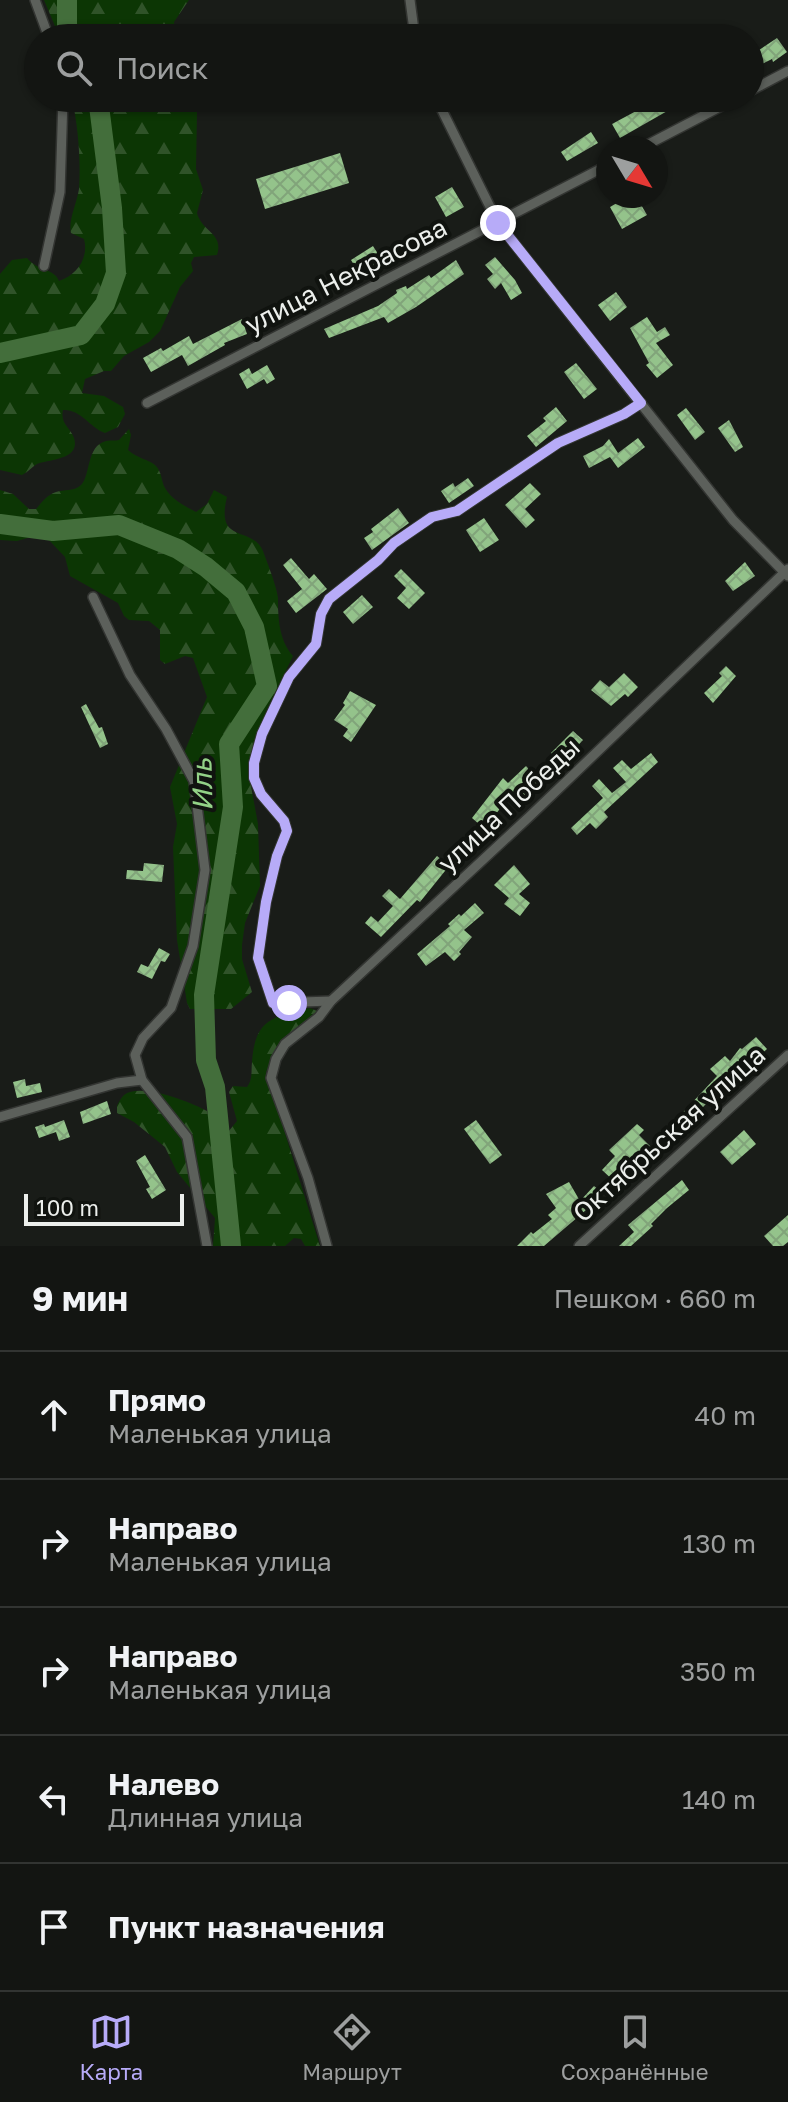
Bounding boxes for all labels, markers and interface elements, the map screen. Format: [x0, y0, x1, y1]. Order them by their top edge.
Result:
search box [24, 24, 764, 112]
icon: search [52, 46, 96, 90]
text: Поиск [116, 50, 208, 86]
north arrow [596, 136, 668, 208]
route end [480, 205, 516, 241]
street label: улица Некрасова [240, 211, 452, 340]
street label: улица Победы [431, 731, 586, 878]
water label: Иль [185, 757, 218, 811]
route start [271, 985, 307, 1021]
street label: Октябрьская улица [566, 1039, 771, 1228]
scale bar [24, 1190, 184, 1226]
text: 100 m [36, 1194, 99, 1221]
text: 9 мин [32, 1278, 128, 1318]
text: Пешком · 660 m [554, 1283, 756, 1314]
text: Прямо [108, 1382, 206, 1418]
icon: ahead [32, 1393, 76, 1437]
text: 40 m [695, 1400, 756, 1431]
text: Маленькая улица [108, 1418, 332, 1449]
text: Направо [108, 1510, 237, 1546]
icon: right [32, 1521, 76, 1565]
text: 130 m [683, 1528, 756, 1559]
text: Маленькая улица [108, 1546, 332, 1577]
text: Направо [108, 1638, 237, 1674]
icon: right [32, 1649, 76, 1693]
text: 350 m [680, 1656, 756, 1687]
text: Маленькая улица [108, 1674, 332, 1705]
text: Налево [108, 1766, 219, 1802]
icon: left [32, 1777, 76, 1821]
text: 140 m [682, 1784, 756, 1815]
text: Длинная улица [108, 1802, 303, 1833]
icon: arrive [32, 1905, 76, 1949]
text: Пункт назначения [108, 1909, 385, 1945]
tab: Карта [80, 2010, 143, 2085]
tab: Маршрут [302, 2010, 402, 2085]
tab: Сохранённые [561, 2010, 708, 2085]

